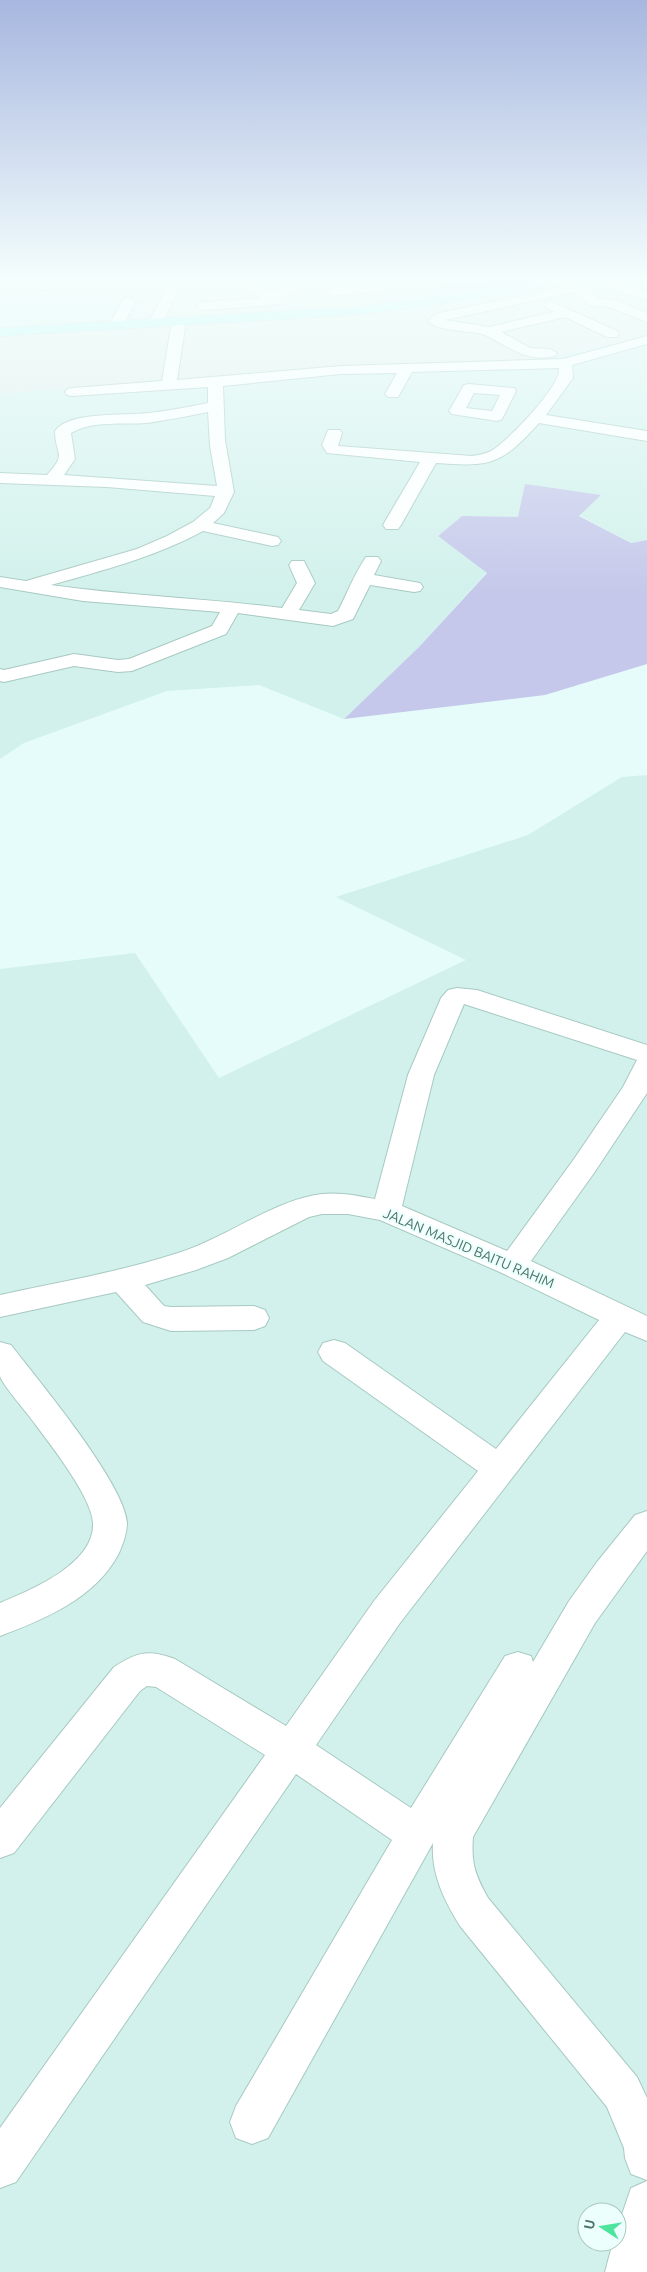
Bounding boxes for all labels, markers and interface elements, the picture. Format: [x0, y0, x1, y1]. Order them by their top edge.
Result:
street label: JALAN MASJID BAITU RAHIM [381, 1205, 557, 1291]
north arrow [577, 2202, 627, 2252]
text: U [580, 2218, 598, 2231]

